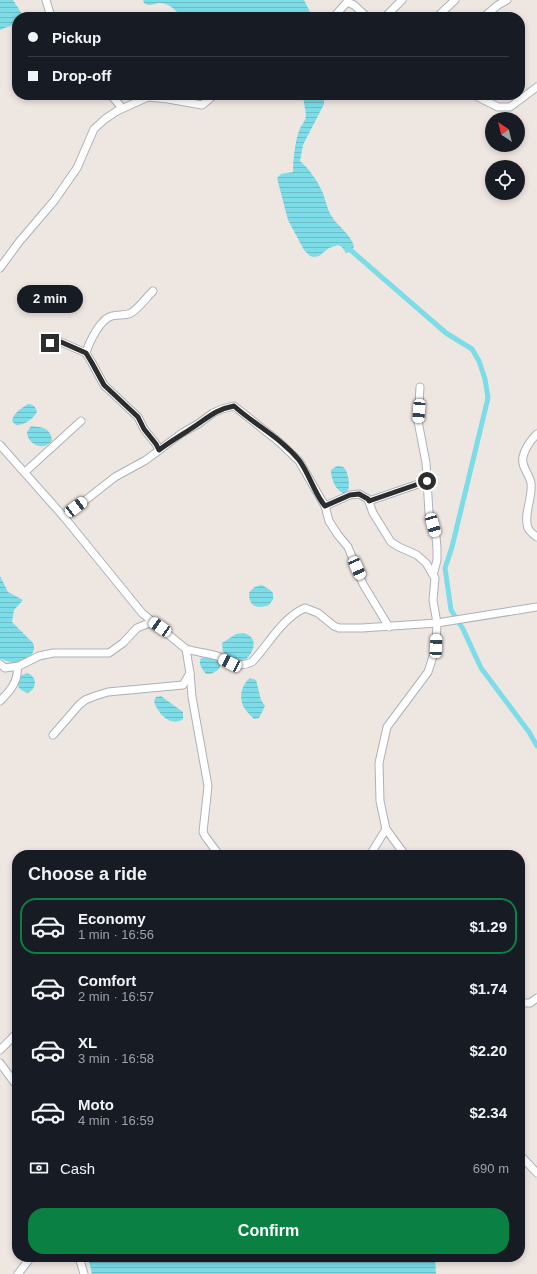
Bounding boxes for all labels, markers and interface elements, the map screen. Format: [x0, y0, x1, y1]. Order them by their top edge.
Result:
text: Pickup [52, 29, 101, 46]
text: Drop-off [52, 67, 111, 84]
north arrow [485, 112, 525, 152]
map controls [485, 112, 525, 200]
button: locate [485, 160, 525, 200]
callout: 2 min [17, 285, 83, 313]
text: 2 min [33, 291, 67, 306]
route end [41, 334, 59, 352]
car [412, 399, 426, 423]
route start [418, 472, 436, 490]
car [63, 495, 89, 519]
car [424, 512, 442, 538]
car [347, 555, 367, 581]
car [147, 615, 173, 639]
car [430, 634, 442, 658]
car [217, 652, 243, 674]
text: Choose a ride [28, 864, 147, 884]
icon: car [30, 908, 66, 944]
text: Economy [78, 910, 146, 927]
text: $1.29 [469, 918, 507, 935]
text: 1 min · 16:56 [78, 927, 154, 942]
icon: car [30, 970, 66, 1006]
text: Comfort [78, 972, 136, 989]
text: $1.74 [469, 980, 507, 997]
text: 2 min · 16:57 [78, 989, 154, 1004]
icon: car [30, 1032, 66, 1068]
text: XL [78, 1034, 97, 1051]
text: $2.20 [469, 1042, 507, 1059]
text: 3 min · 16:58 [78, 1051, 154, 1066]
icon: car [30, 1094, 66, 1130]
text: Moto [78, 1096, 114, 1113]
text: $2.34 [469, 1104, 507, 1121]
text: 4 min · 16:59 [78, 1113, 154, 1128]
icon: cash [28, 1157, 50, 1179]
text: Cash [60, 1160, 95, 1177]
text: 690 m [473, 1161, 509, 1176]
button: Confirm [28, 1208, 509, 1254]

